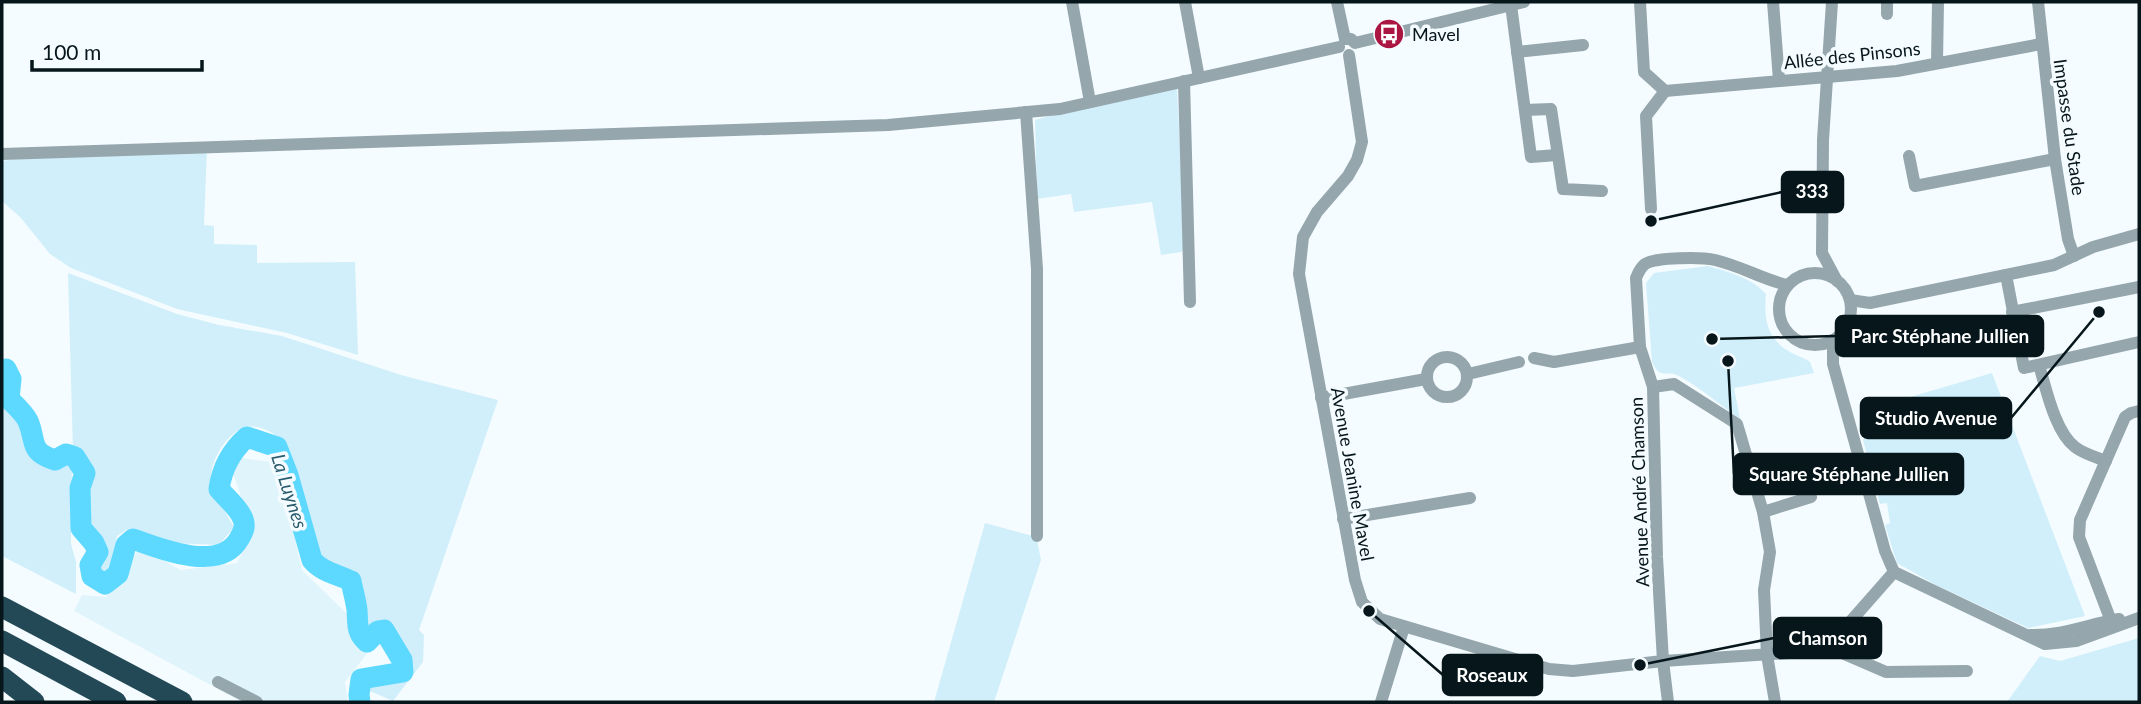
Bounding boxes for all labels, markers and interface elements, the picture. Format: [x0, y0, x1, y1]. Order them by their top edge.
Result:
bus stop icon: Mavel [1372, 17, 1406, 51]
place label: Mavel [1412, 23, 1460, 45]
scale bar [32, 28, 201, 72]
street label: Allée des Pinsons [1783, 37, 1922, 73]
text: 100 m [42, 39, 101, 64]
street label: Impasse du Stade [2050, 57, 2090, 197]
callout: 333 [1782, 172, 1843, 212]
text: 333 [1795, 179, 1829, 202]
callout: Parc Stéphane Jullien [1836, 316, 2043, 356]
text: Parc Stéphane Jullien [1851, 324, 2029, 347]
street label: Avenue Jeanine Mavel [1327, 385, 1379, 563]
street label: Avenue André Chamson [1625, 397, 1653, 587]
callout: Studio Avenue [1861, 398, 2011, 438]
text: Studio Avenue [1875, 406, 1997, 429]
water label: La Luynes [267, 451, 313, 532]
callout: Square Stéphane Jullien [1734, 454, 1963, 494]
text: Square Stéphane Jullien [1749, 462, 1949, 485]
callout: Chamson [1774, 618, 1881, 658]
text: Chamson [1789, 626, 1867, 649]
callout: Roseaux [1443, 655, 1542, 695]
text: Roseaux [1456, 663, 1528, 686]

